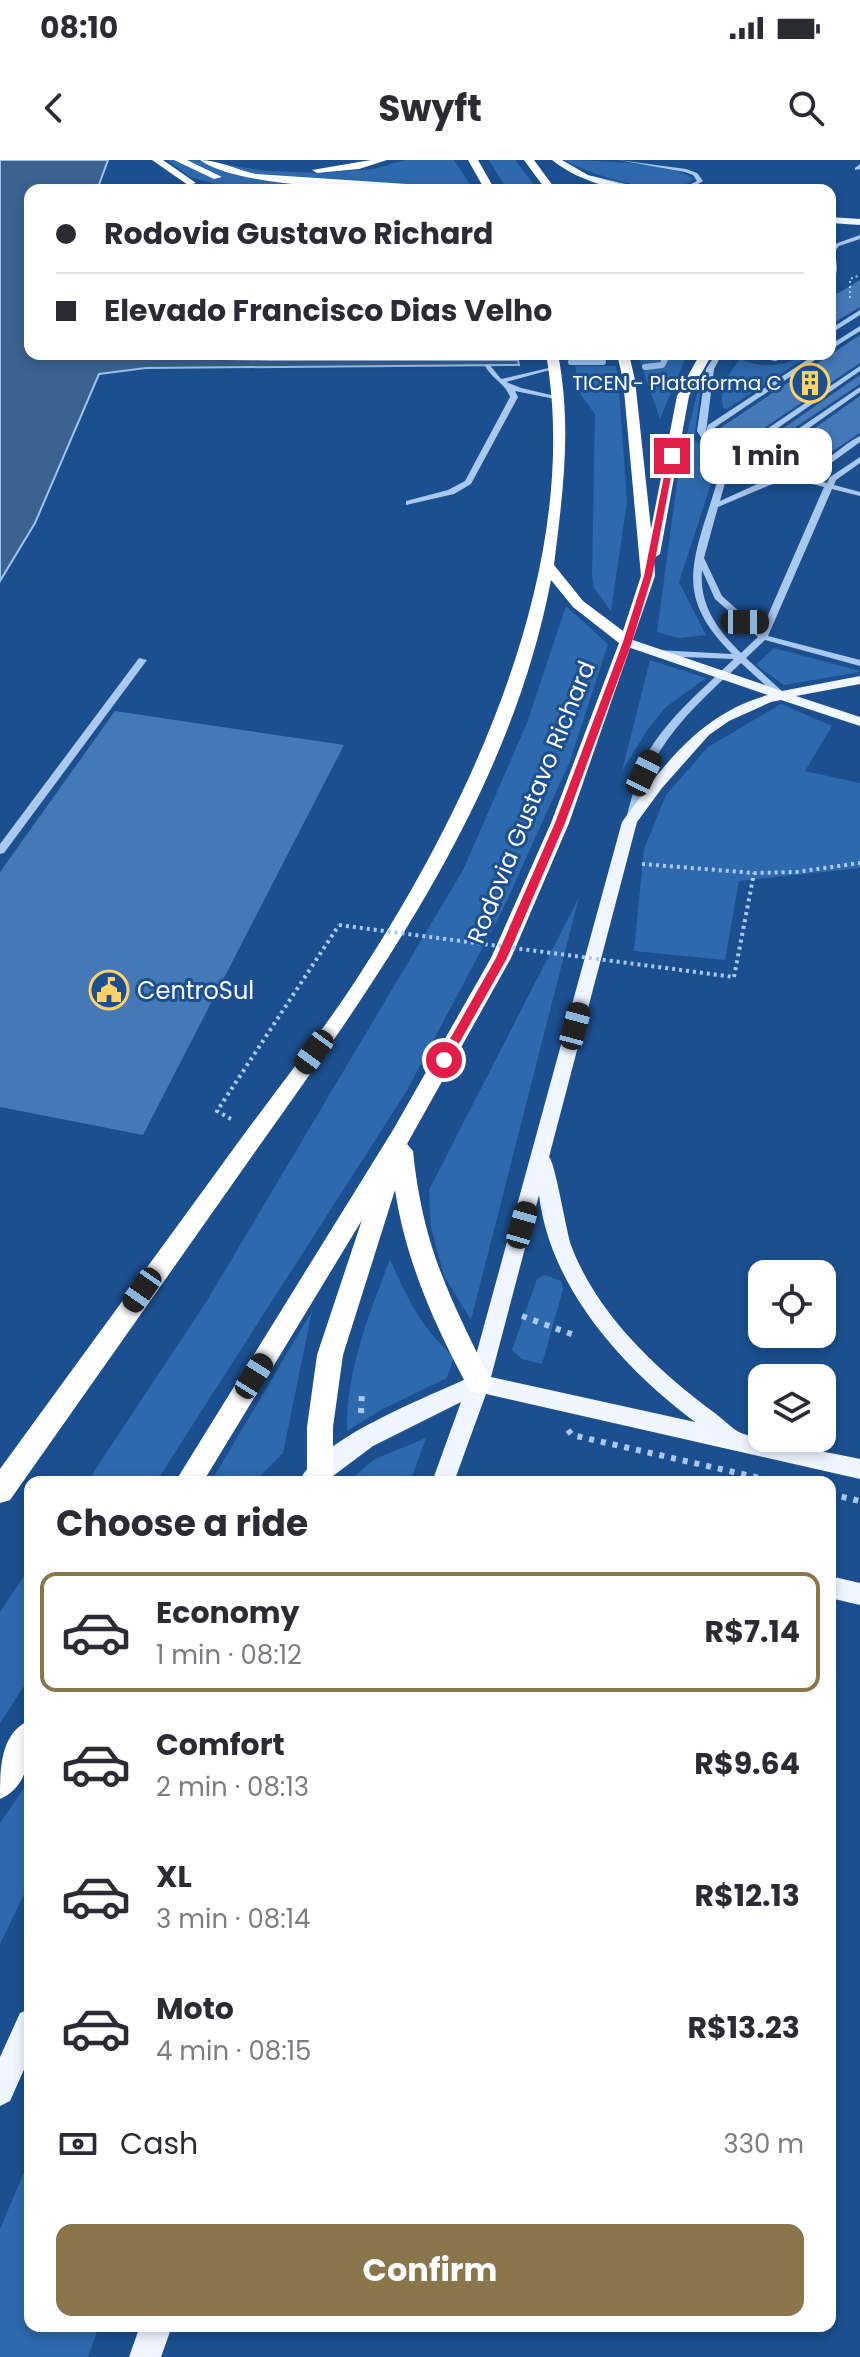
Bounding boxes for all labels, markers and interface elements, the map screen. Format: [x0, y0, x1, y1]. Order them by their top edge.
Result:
text: 08:10 [40, 6, 118, 49]
text: Swyft [378, 83, 482, 134]
icon: back [32, 86, 76, 130]
icon: search [784, 86, 828, 130]
text: Rodovia Gustavo Richard [104, 212, 494, 255]
text: Elevado Francisco Dias Velho [104, 289, 552, 332]
building icon: TICEN - Plataforma C [789, 362, 831, 404]
place label: TICEN - Plataforma C [572, 369, 782, 397]
callout: 1 min [700, 428, 832, 484]
route end [654, 438, 690, 474]
text: 1 min [732, 438, 800, 474]
car [721, 610, 769, 634]
street label: Rodovia Gustavo Richard [459, 656, 603, 948]
car [623, 746, 665, 800]
public building icon: CentroSul [88, 969, 130, 1011]
place label: CentroSul [137, 974, 254, 1007]
car [557, 1000, 593, 1052]
car [290, 1026, 338, 1078]
route start [426, 1042, 462, 1078]
car [504, 1199, 540, 1251]
map controls [748, 1260, 836, 1452]
button: locate [748, 1260, 836, 1348]
car [118, 1263, 166, 1317]
car [231, 1349, 277, 1403]
button: layers [748, 1364, 836, 1452]
text: Choose a ride [56, 1498, 308, 1549]
text: Economy [156, 1591, 300, 1634]
icon: car [60, 1596, 132, 1668]
text: R$7.14 [705, 1610, 800, 1653]
text: 1 min · 08:12 [156, 1637, 302, 1673]
text: Comfort [156, 1723, 285, 1766]
icon: car [60, 1728, 132, 1800]
text: R$9.64 [694, 1742, 800, 1785]
text: 2 min · 08:13 [156, 1769, 309, 1805]
text: XL [156, 1855, 192, 1898]
icon: car [60, 1860, 132, 1932]
text: R$12.13 [694, 1874, 800, 1917]
text: 3 min · 08:14 [156, 1901, 310, 1937]
text: Moto [156, 1987, 234, 2030]
icon: car [60, 1992, 132, 2064]
text: R$13.23 [688, 2006, 800, 2049]
text: 4 min · 08:15 [156, 2033, 311, 2069]
icon: cash [56, 2122, 100, 2166]
text: Cash [120, 2122, 198, 2165]
text: 330 m [723, 2126, 804, 2162]
button: Confirm [56, 2224, 804, 2316]

